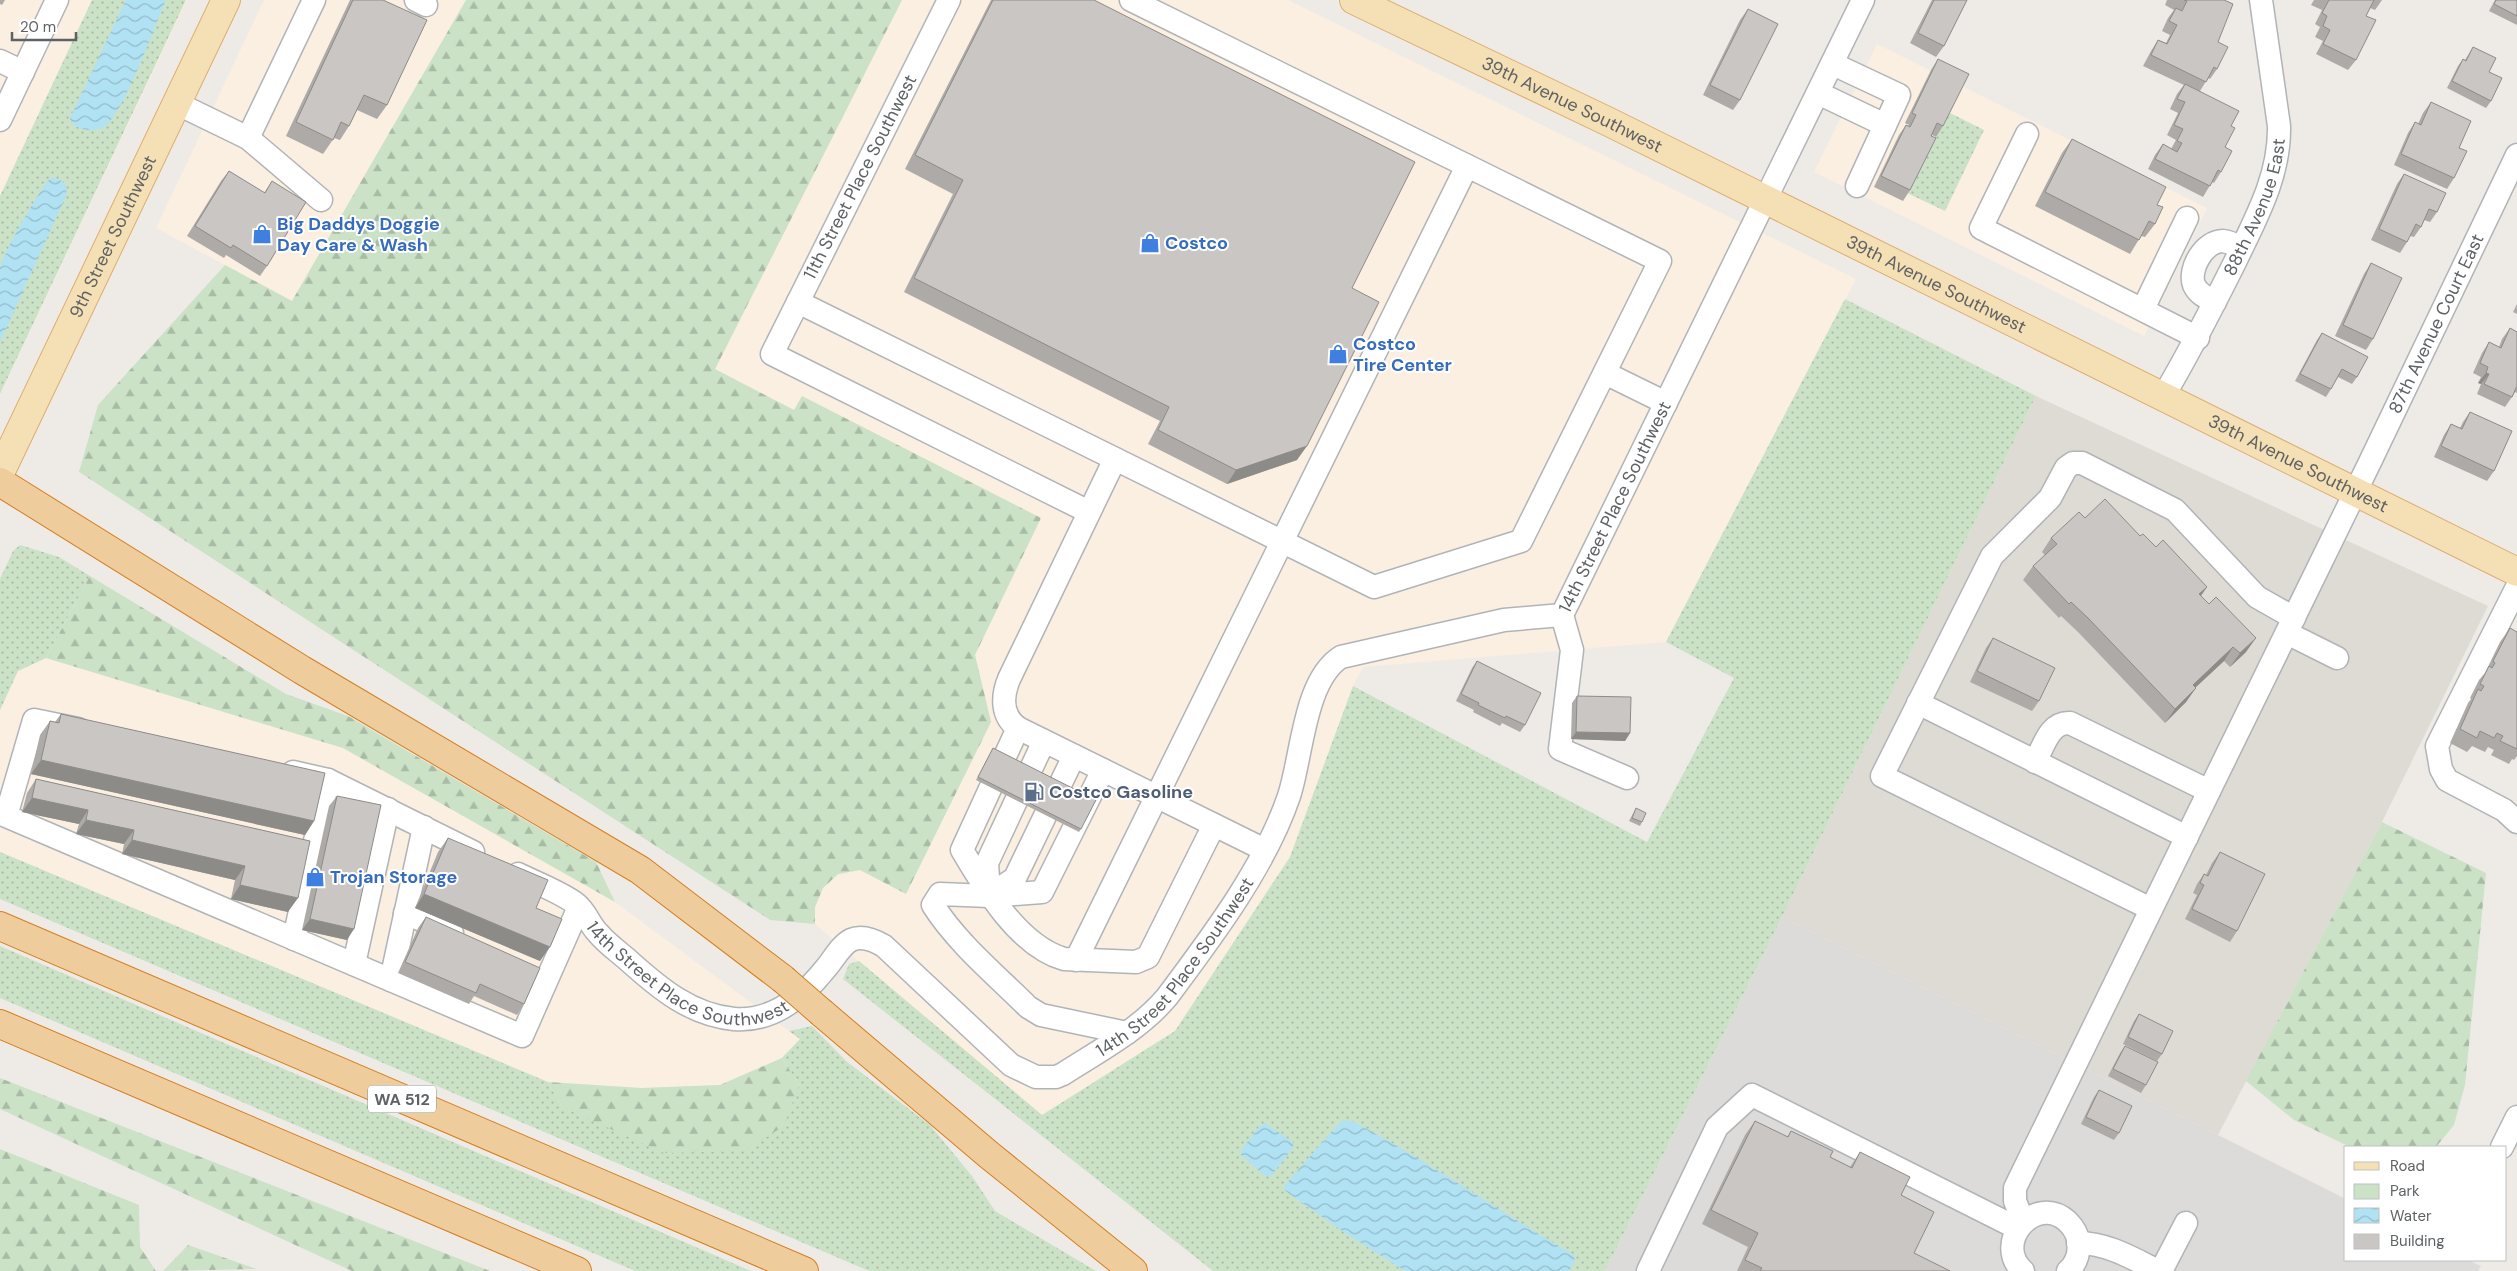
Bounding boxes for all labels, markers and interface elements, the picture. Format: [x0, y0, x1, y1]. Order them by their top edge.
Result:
scale bar [12, 10, 76, 42]
text: 20 m [20, 17, 56, 37]
street label: 39th Avenue Southwest [1478, 51, 1667, 159]
street label: 11th Street Place Southwest [798, 70, 922, 284]
street label: 88th Avenue East [2218, 138, 2291, 280]
street label: 9th Street Southwest [64, 151, 162, 322]
place label: Big Daddys Doggie Day Care & Wash [277, 212, 440, 257]
shop icon: Big Daddys Doggie Day Care & Wash [251, 223, 273, 245]
street label: 39th Avenue Southwest [1842, 230, 2030, 339]
street label: 87th Avenue Court East [2383, 230, 2489, 418]
place label: Costco [1165, 231, 1228, 255]
shop icon: Costco [1139, 232, 1161, 254]
place label: Costco Tire Center [1353, 332, 1452, 377]
shop icon: Costco Tire Center [1327, 343, 1349, 365]
street label: 14th Street Place Southwest [1553, 397, 1677, 617]
street label: 39th Avenue Southwest [2204, 409, 2392, 518]
place label: Costco Gasoline [1049, 780, 1193, 804]
fuel station icon: Costco Gasoline [1023, 781, 1045, 803]
place label: Trojan Storage [330, 865, 458, 889]
shop icon: Trojan Storage [304, 866, 326, 888]
street label: 14th Street Place Southwest [1092, 873, 1259, 1062]
street label: 14th Street Place Southwest [581, 917, 793, 1031]
road number: WA 512 [368, 1086, 436, 1112]
legend [2344, 1146, 2507, 1261]
text: Road [2390, 1156, 2425, 1176]
text: Park [2390, 1181, 2420, 1201]
text: Water [2390, 1206, 2432, 1226]
text: Building [2390, 1231, 2445, 1251]

